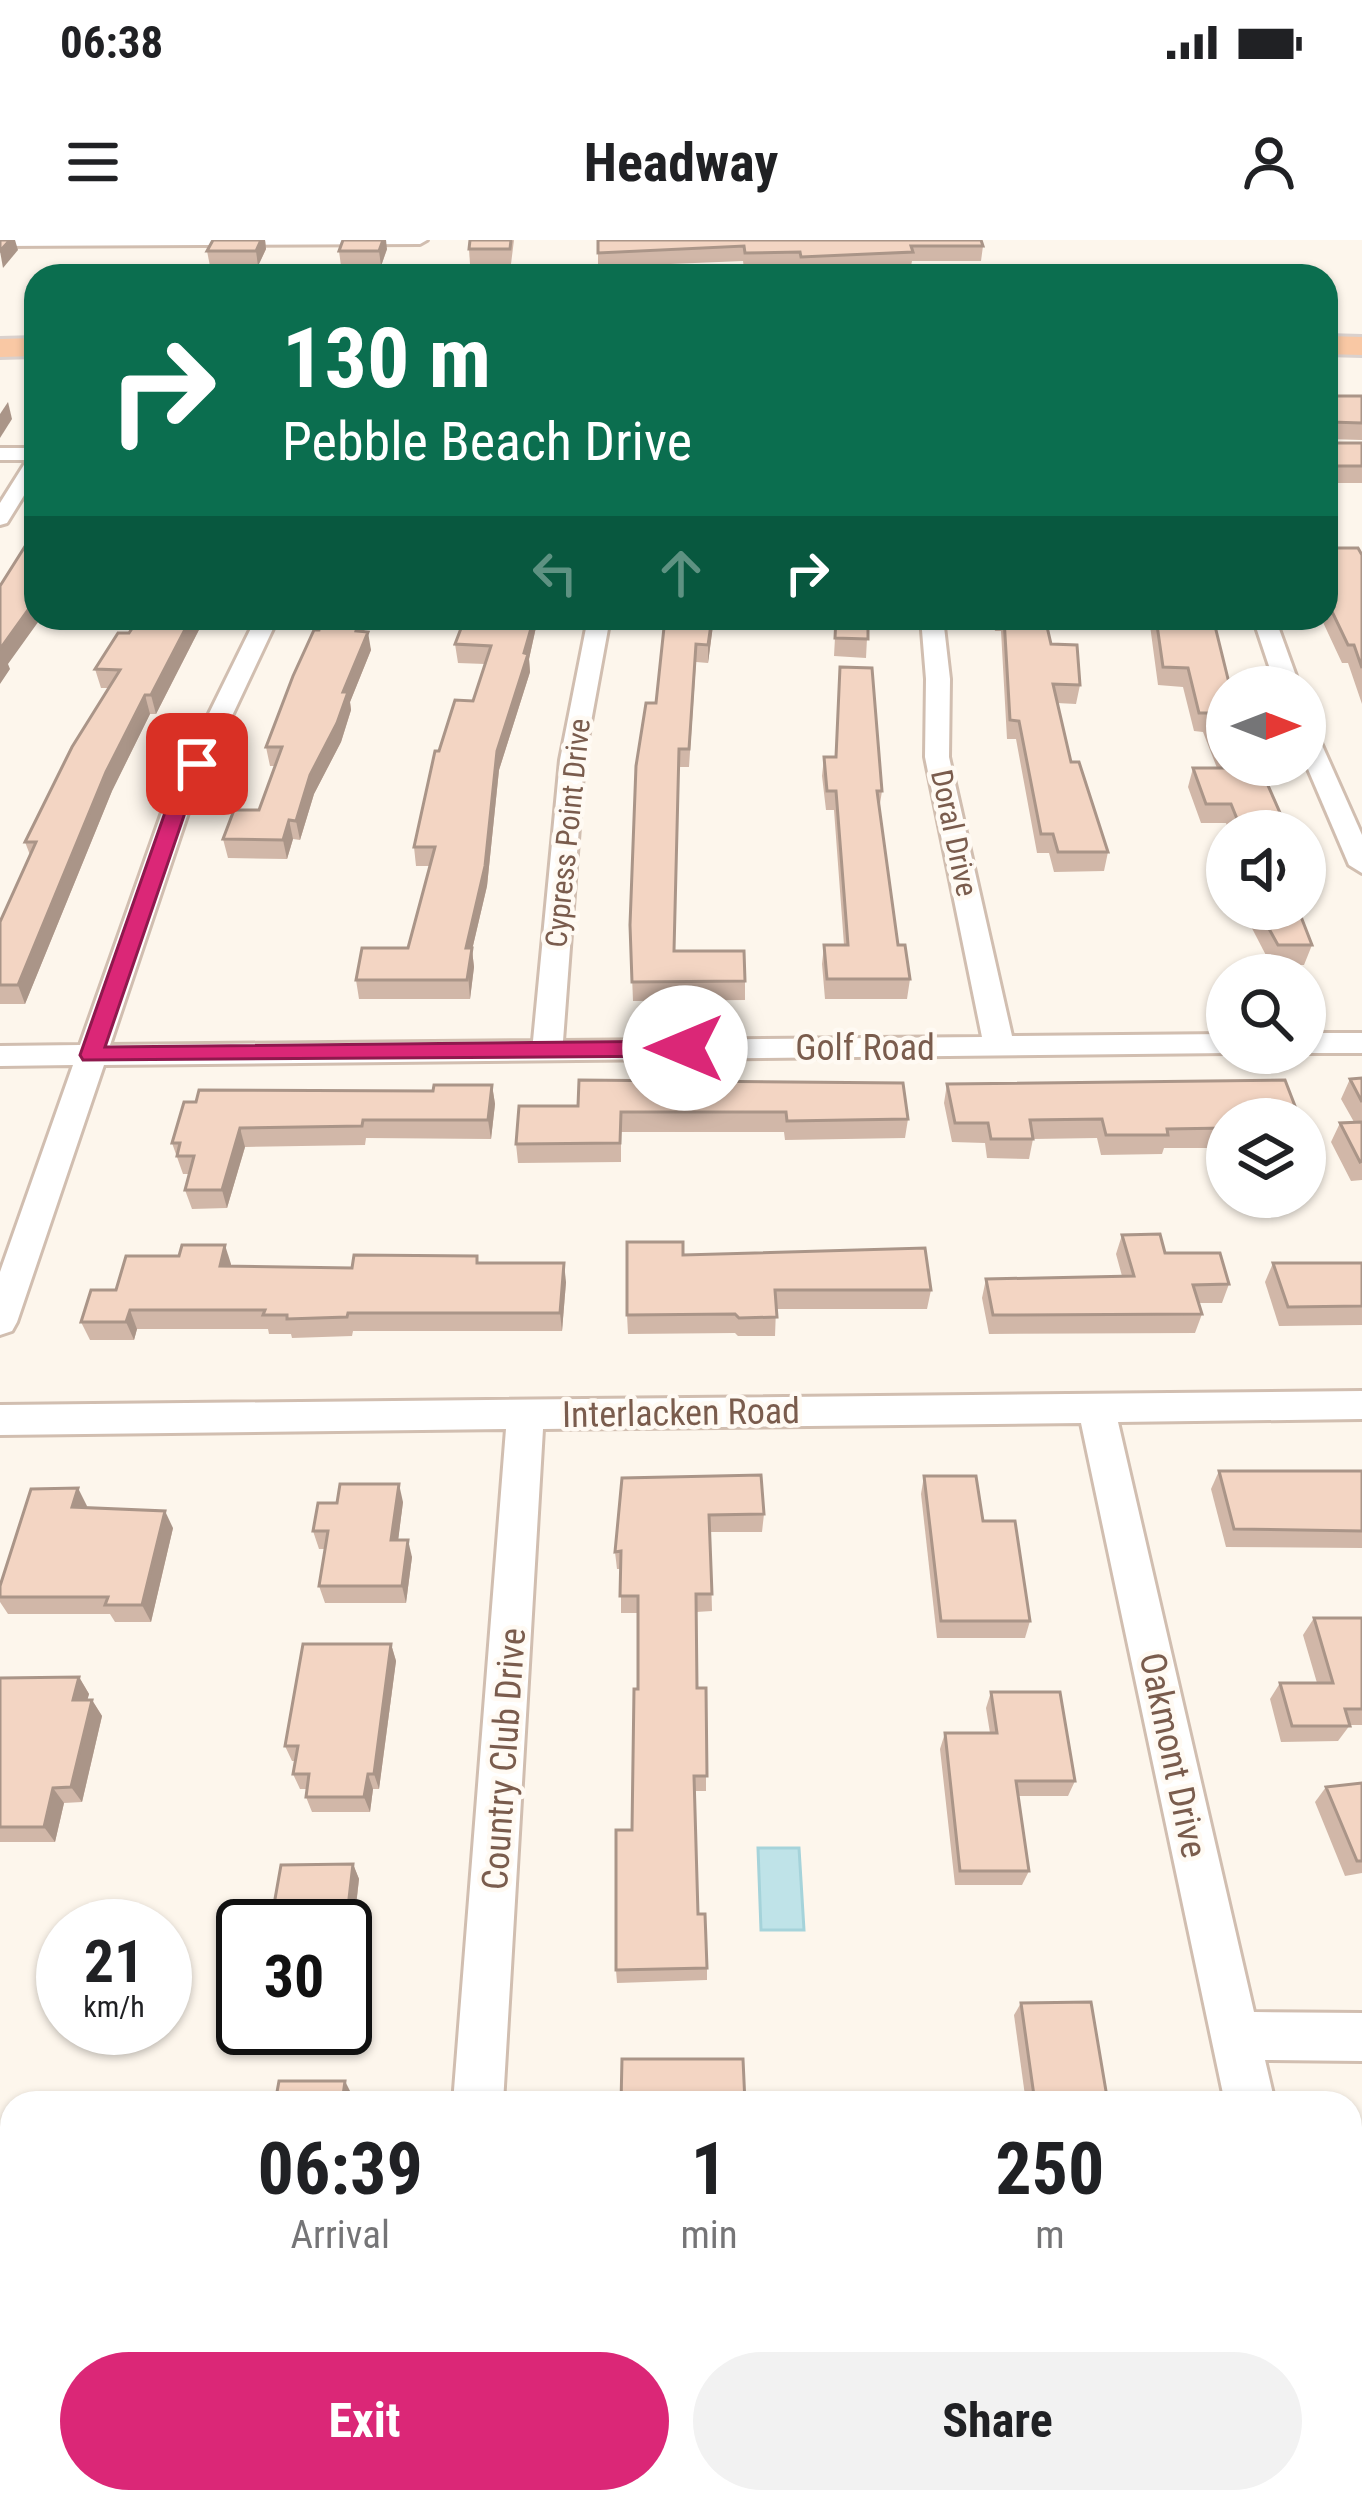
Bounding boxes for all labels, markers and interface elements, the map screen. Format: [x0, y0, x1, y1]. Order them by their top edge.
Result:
text: 06:38 [60, 16, 163, 69]
icon: menu [60, 129, 126, 195]
icon: person [1236, 129, 1302, 195]
text: Headway [584, 131, 778, 194]
text: 130 m [282, 309, 491, 408]
icon: right [84, 312, 240, 468]
text: Pebble Beach Drive [282, 410, 692, 473]
icon: left [522, 540, 588, 606]
icon: ahead [648, 540, 714, 606]
icon: right [774, 540, 840, 606]
north arrow [1206, 666, 1326, 786]
map controls [1206, 666, 1326, 1218]
pin [146, 713, 248, 815]
street label: Cypress Point Drive [538, 717, 597, 949]
icon: arrive [164, 731, 230, 797]
street label: Doral Drive [924, 766, 985, 899]
button: sound [1206, 810, 1326, 930]
button: search [1206, 954, 1326, 1074]
position arrow [622, 985, 748, 1111]
street label: Golf Road [795, 1027, 935, 1069]
button: layers [1206, 1098, 1326, 1218]
street label: Interlacken Road [562, 1390, 800, 1436]
street label: Country Club Drive [474, 1627, 534, 1891]
street label: Oakmont Drive [1131, 1649, 1215, 1862]
speed limit sign: 30 [216, 1899, 372, 2055]
text: 21 [84, 1926, 144, 1997]
text: km/h [83, 1989, 145, 2024]
text: 06:39 [258, 2127, 423, 2212]
text: 1 [691, 2127, 727, 2212]
text: 250 [995, 2127, 1104, 2212]
text: Arrival [291, 2212, 390, 2258]
text: min [680, 2212, 738, 2258]
text: m [1035, 2212, 1065, 2258]
button: Exit [60, 2352, 669, 2490]
button: Share [693, 2352, 1302, 2490]

